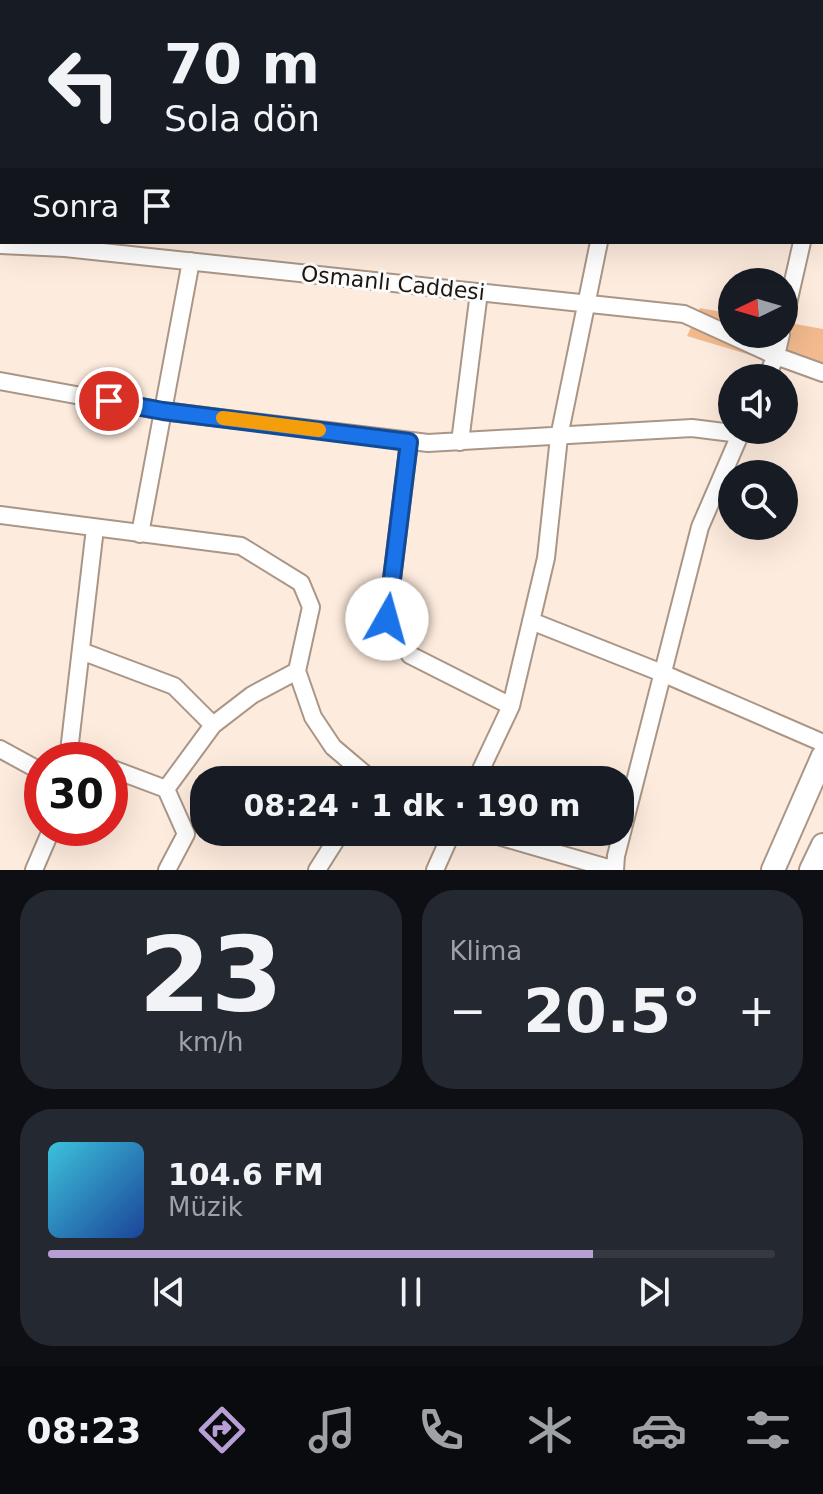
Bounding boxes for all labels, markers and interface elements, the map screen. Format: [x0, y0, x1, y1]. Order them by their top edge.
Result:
text: 70 m [164, 31, 320, 96]
icon: left [32, 32, 136, 136]
text: Sola dön [164, 98, 320, 139]
icon: arrive [135, 184, 179, 228]
text: Sonra [32, 189, 119, 224]
street label: Osmanlı Caddesi [300, 261, 486, 305]
north arrow [718, 268, 798, 348]
map controls [718, 268, 798, 540]
button: sound [718, 364, 798, 444]
pin [75, 367, 143, 435]
icon: arrive [87, 379, 131, 423]
button: search [718, 460, 798, 540]
position arrow [345, 577, 429, 661]
speed limit sign: 30 [24, 742, 128, 846]
text: 08:24 · 1 dk · 190 m [243, 788, 581, 823]
text: 23 [138, 914, 283, 1036]
text: Klima [450, 936, 522, 966]
text: 20.5° [523, 976, 701, 1046]
text: − [450, 985, 486, 1036]
text: + [738, 985, 775, 1036]
text: km/h [178, 1027, 244, 1057]
text: 104.6 FM [168, 1157, 324, 1192]
text: Müzik [168, 1192, 243, 1222]
icon: previous [147, 1270, 191, 1314]
icon: pause [389, 1270, 433, 1314]
icon: next [632, 1270, 676, 1314]
icon: directions [194, 1402, 250, 1458]
icon: music [304, 1402, 360, 1458]
icon: phone [413, 1402, 469, 1458]
icon: climate [522, 1402, 578, 1458]
icon: car [631, 1402, 687, 1458]
icon: filters [740, 1402, 796, 1458]
text: 08:23 [27, 1410, 141, 1451]

